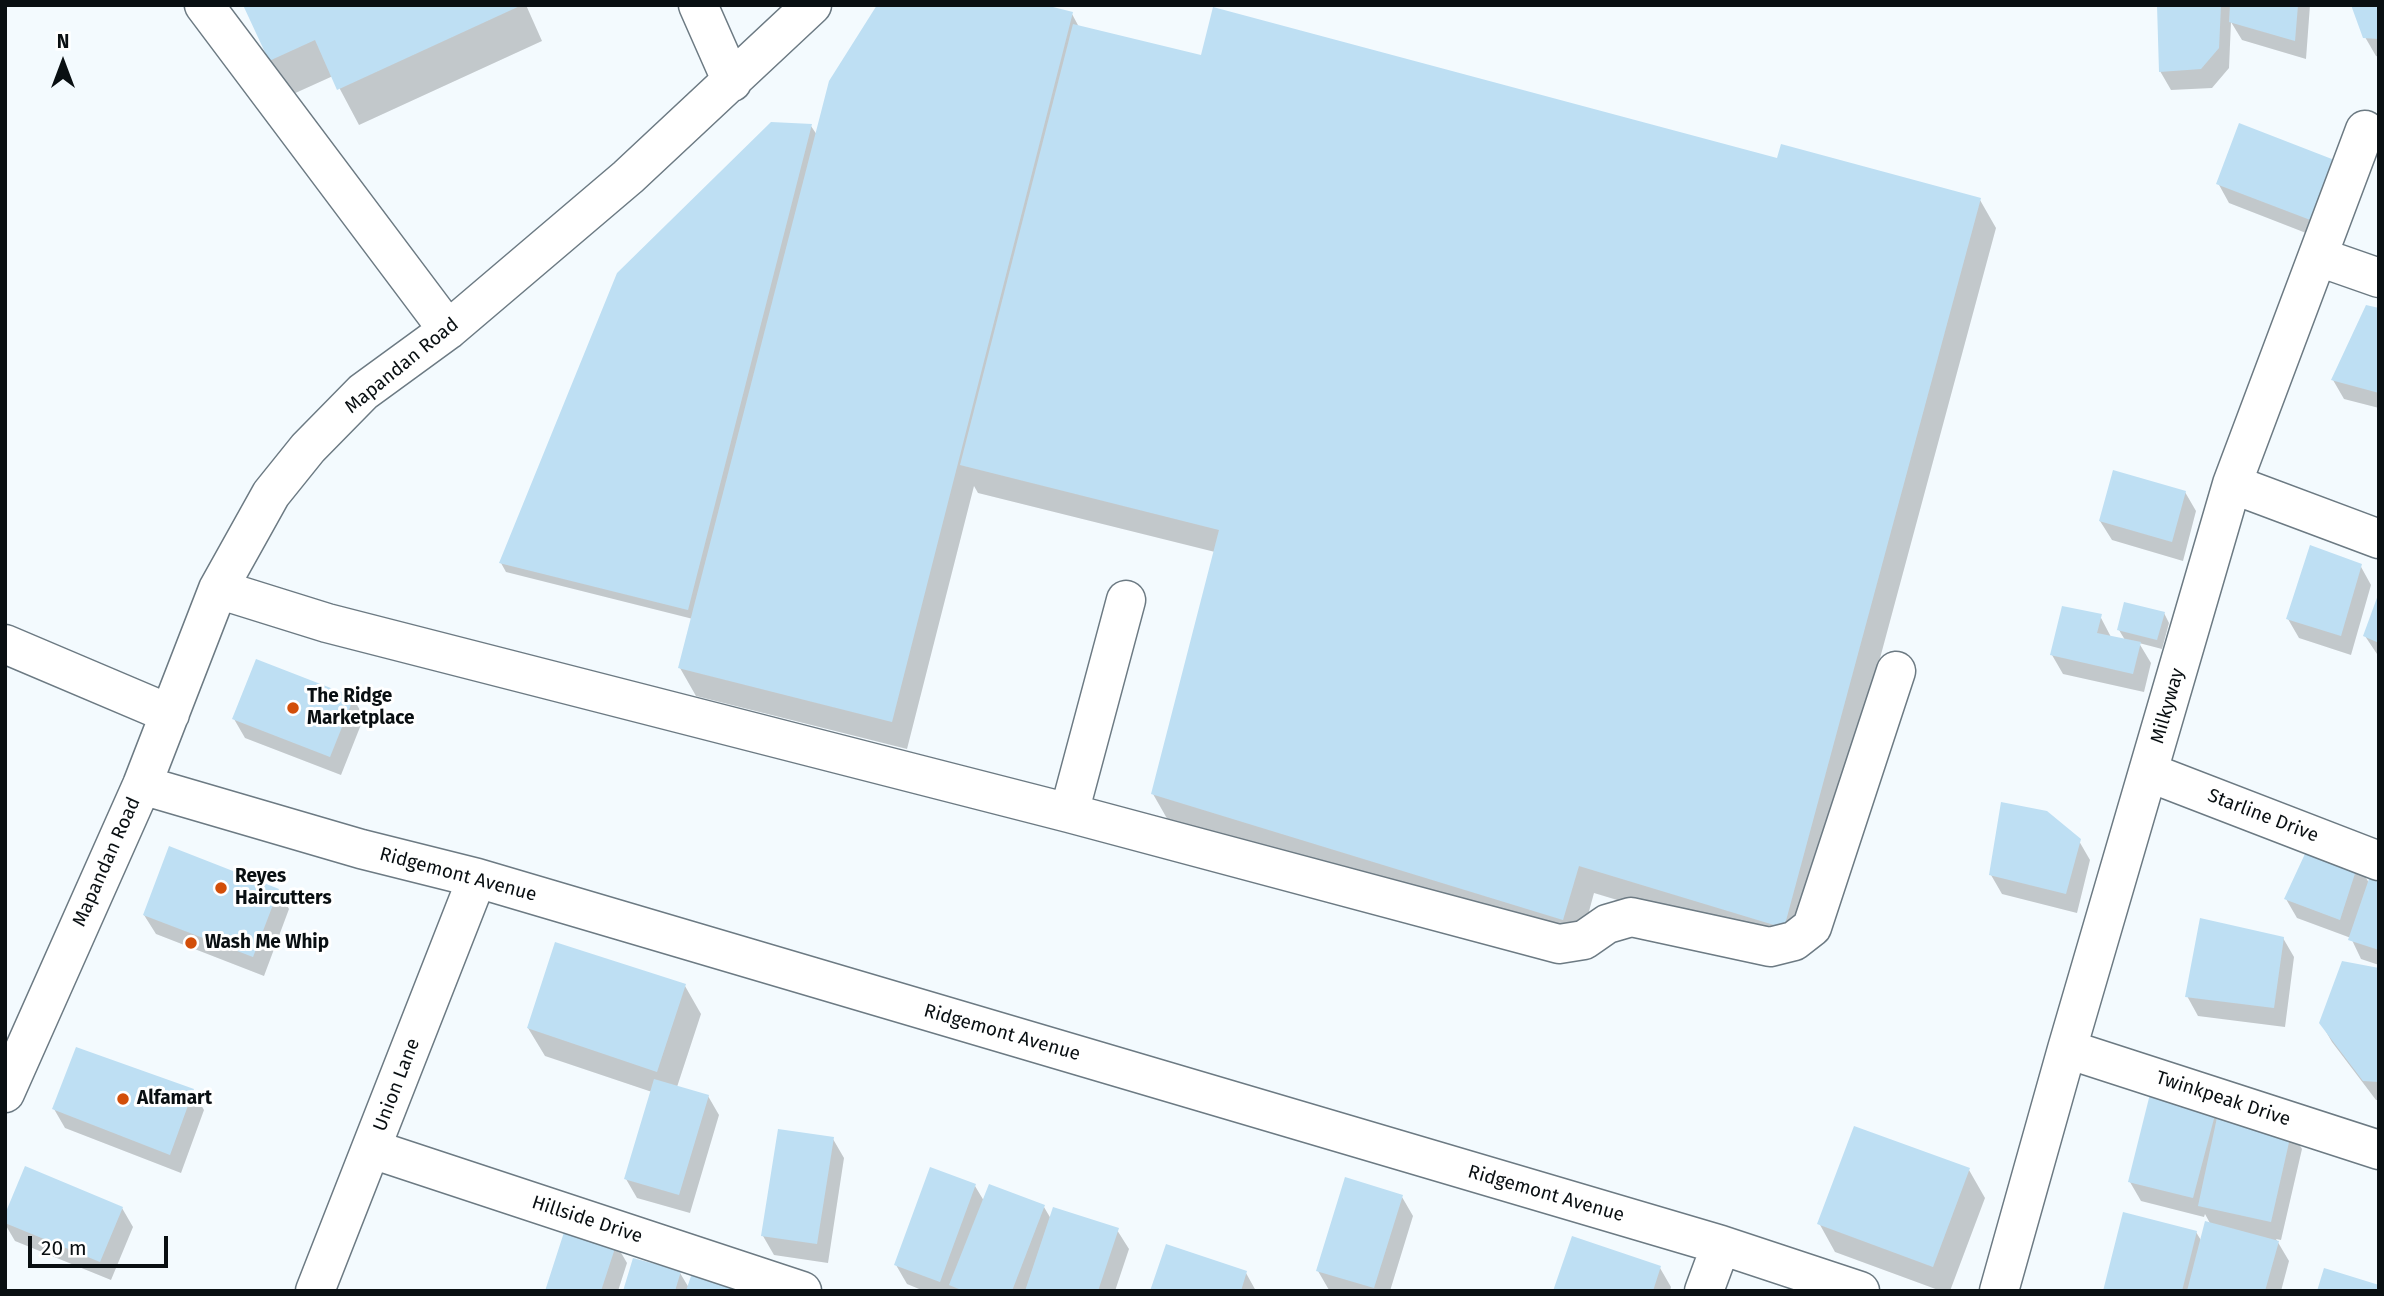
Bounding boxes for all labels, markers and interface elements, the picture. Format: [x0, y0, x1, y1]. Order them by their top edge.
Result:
north arrow [28, 28, 98, 98]
text: N [57, 30, 69, 53]
street label: Mapandan Road [341, 313, 463, 419]
street label: Milkyway [2146, 666, 2190, 746]
place label: The Ridge Marketplace [307, 686, 415, 730]
marker: The Ridge Marketplace [285, 700, 301, 716]
street label: Starline Drive [2204, 784, 2322, 848]
street label: Mapandan Road [68, 794, 146, 930]
street label: Ridgemont Avenue [377, 843, 539, 907]
place label: Reyes Haircutters [235, 866, 332, 910]
marker: Reyes Haircutters [213, 880, 229, 896]
place label: Wash Me Whip [205, 932, 329, 954]
marker: Wash Me Whip [183, 935, 199, 951]
street label: Ridgemont Avenue [921, 1000, 1083, 1066]
street label: Union Lane [369, 1035, 425, 1135]
street label: Twinkpeak Drive [2153, 1066, 2293, 1132]
place label: Alfamart [137, 1088, 212, 1110]
marker: Alfamart [115, 1091, 131, 1107]
street label: Ridgemont Avenue [1465, 1161, 1627, 1227]
street label: Hillside Drive [529, 1191, 645, 1249]
scale bar [32, 1222, 172, 1266]
text: 20 m [41, 1235, 87, 1261]

